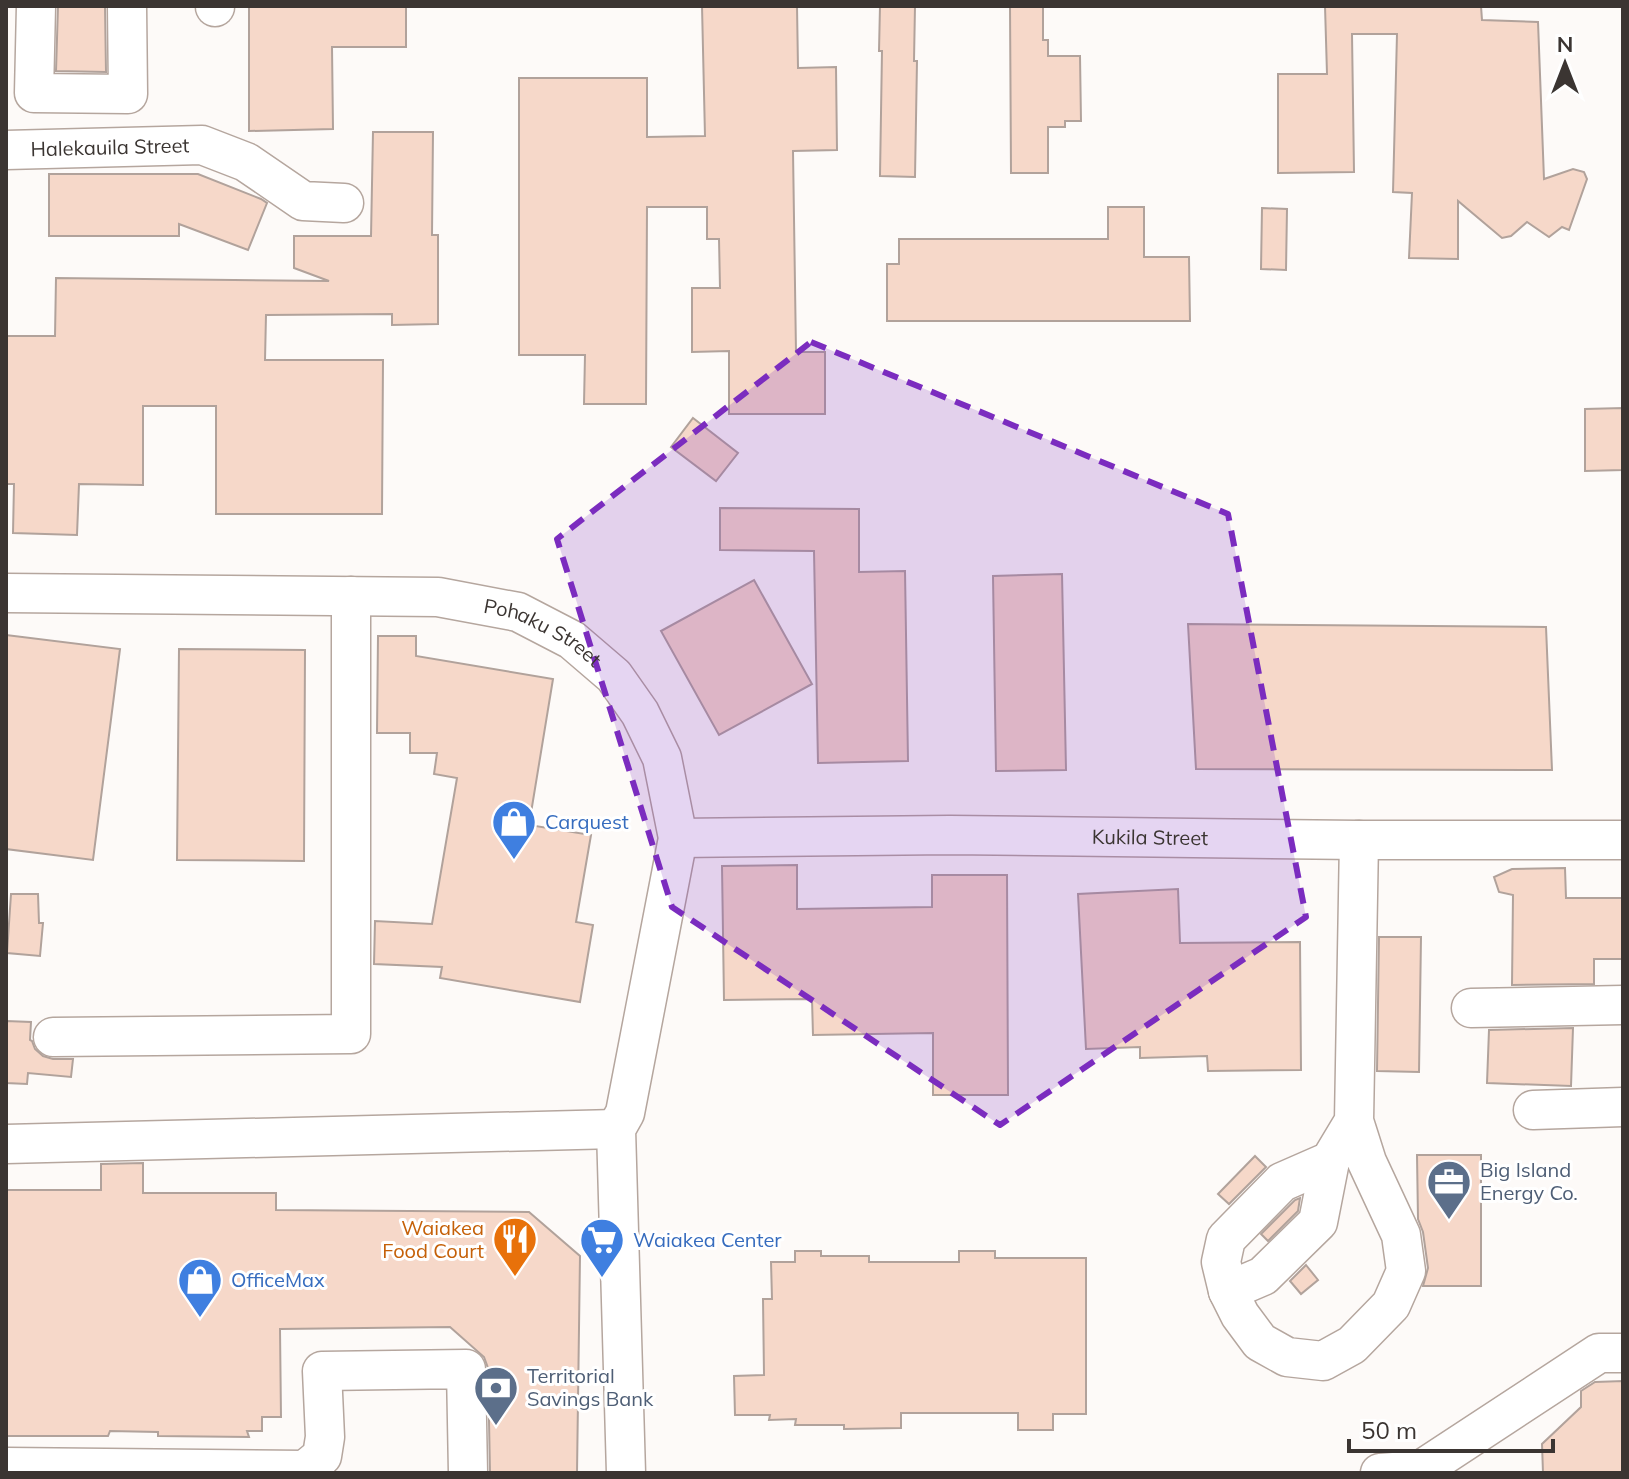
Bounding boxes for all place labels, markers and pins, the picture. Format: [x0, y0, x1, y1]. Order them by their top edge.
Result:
shop icon: Carquest [490, 798, 538, 861]
place label: Carquest [545, 809, 629, 834]
place label: Big Island Energy Co. [1480, 1157, 1578, 1205]
office icon: Big Island Energy Co. [1425, 1158, 1473, 1221]
place label: Waiakea Food Court [382, 1215, 484, 1263]
restaurant icon: Waiakea Food Court [491, 1215, 539, 1278]
supermarket icon: Waiakea Center [578, 1216, 626, 1279]
place label: Waiakea Center [633, 1227, 782, 1252]
shop icon: OfficeMax [176, 1256, 224, 1319]
place label: OfficeMax [231, 1267, 325, 1292]
place label: Territorial Savings Bank [527, 1363, 654, 1411]
bank icon: Territorial Savings Bank [472, 1364, 520, 1427]

